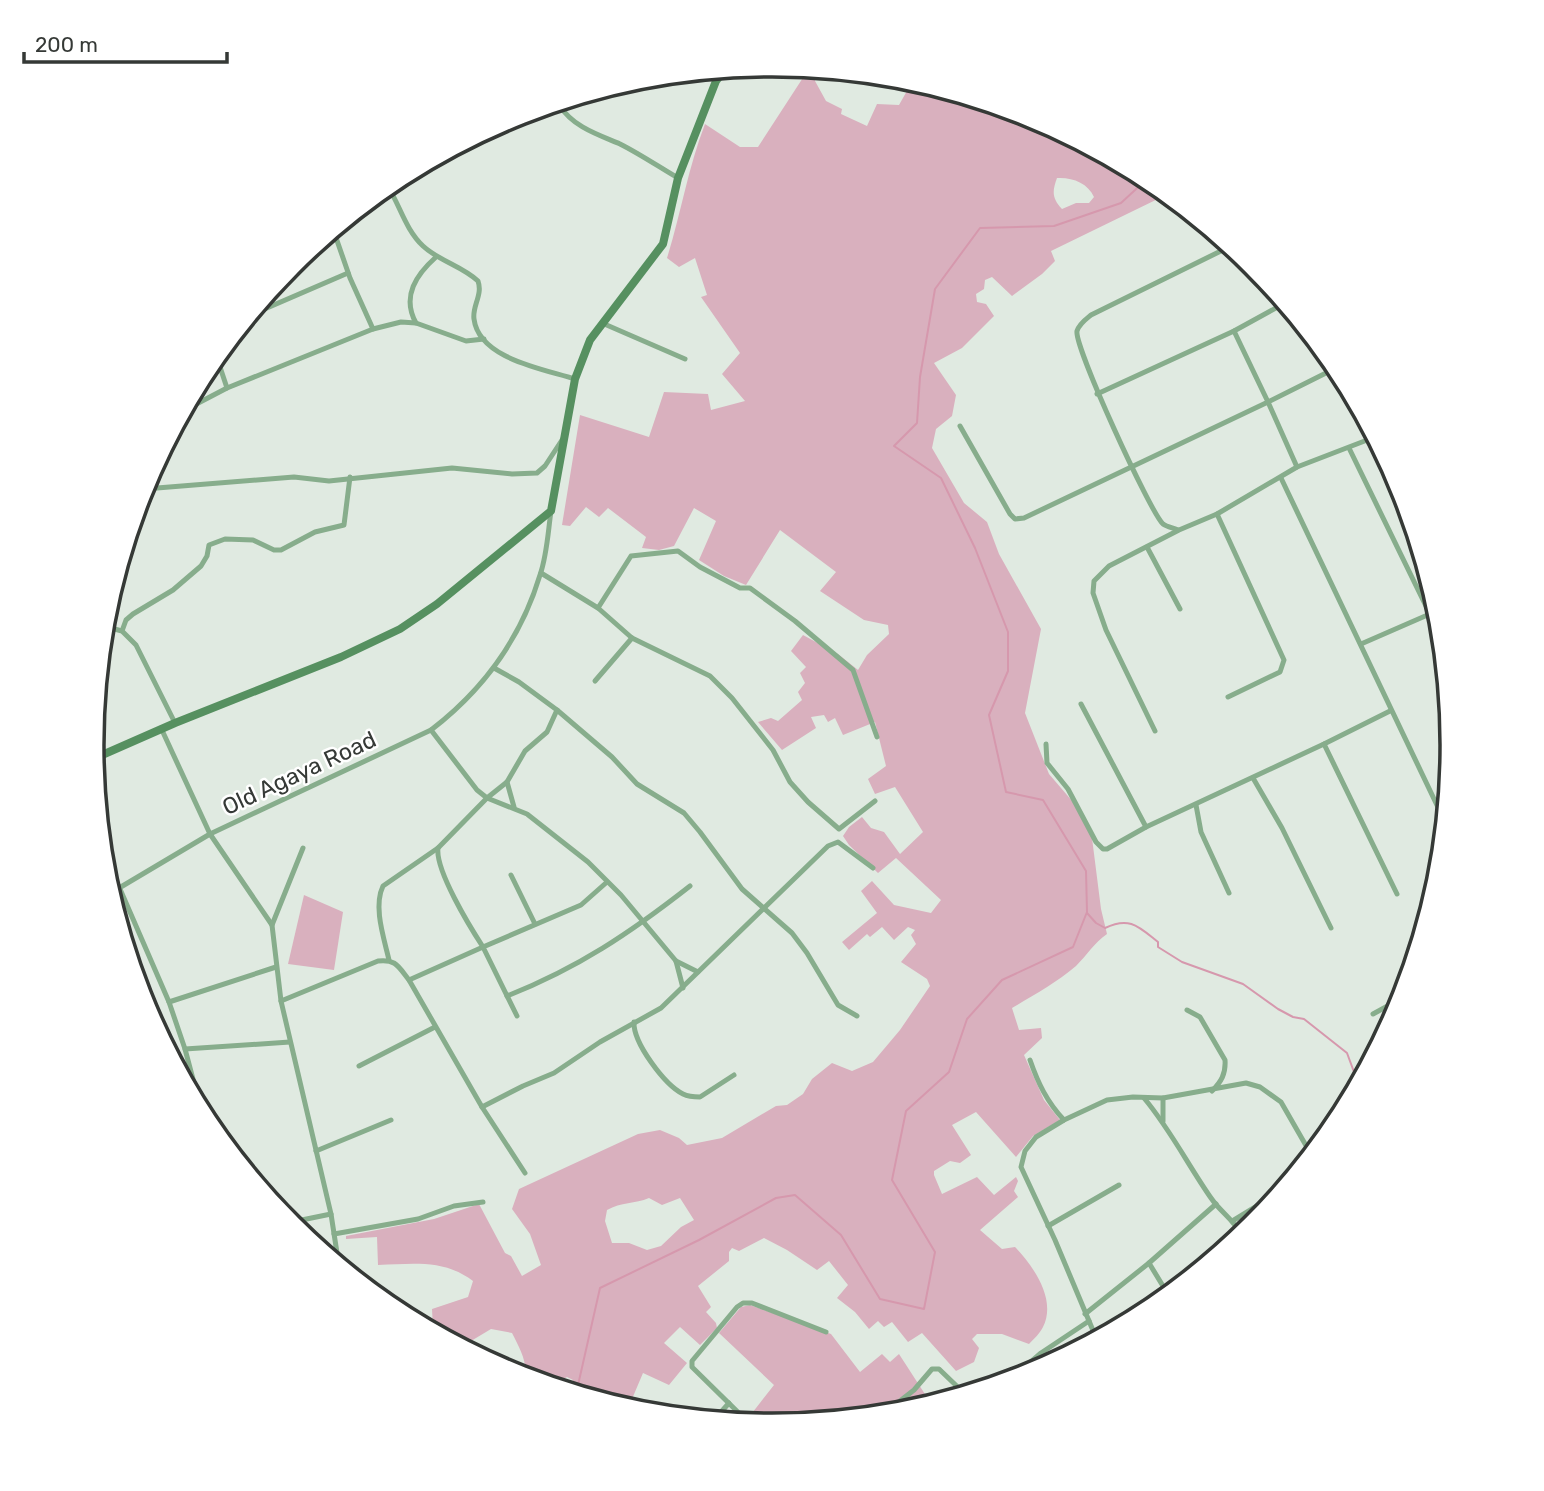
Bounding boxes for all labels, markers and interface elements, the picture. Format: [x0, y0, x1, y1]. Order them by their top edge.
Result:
scale bar [24, 21, 228, 65]
text: 200 m [35, 32, 98, 57]
street label: Old Agaya Road [218, 725, 380, 821]

